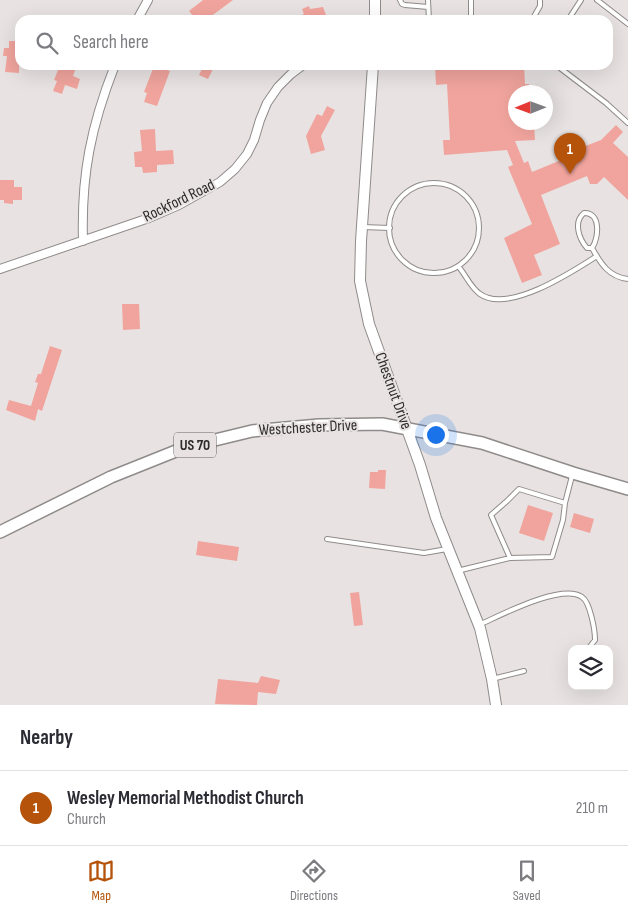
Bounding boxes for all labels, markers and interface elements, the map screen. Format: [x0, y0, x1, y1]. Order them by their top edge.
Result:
search box [15, 15, 613, 70]
icon: search [33, 29, 61, 57]
text: Search here [73, 31, 149, 54]
north arrow [508, 85, 553, 130]
pin: 1 [554, 133, 586, 174]
street label: Rockford Road [140, 175, 218, 227]
street label: Chestnut Drive [370, 350, 416, 432]
street label: Westchester Drive [258, 416, 358, 440]
your location [423, 422, 449, 448]
road number: US 70 [174, 432, 216, 458]
map controls [568, 645, 613, 690]
button: layers [568, 645, 613, 690]
text: Nearby [20, 725, 73, 750]
text: Wesley Memorial Methodist Church [67, 787, 304, 810]
text: 1 [33, 799, 39, 818]
text: 210 m [576, 799, 608, 818]
text: Church [67, 810, 106, 829]
tab: Map [87, 857, 115, 904]
tab: Directions [290, 857, 338, 904]
tab: Saved [513, 857, 541, 904]

